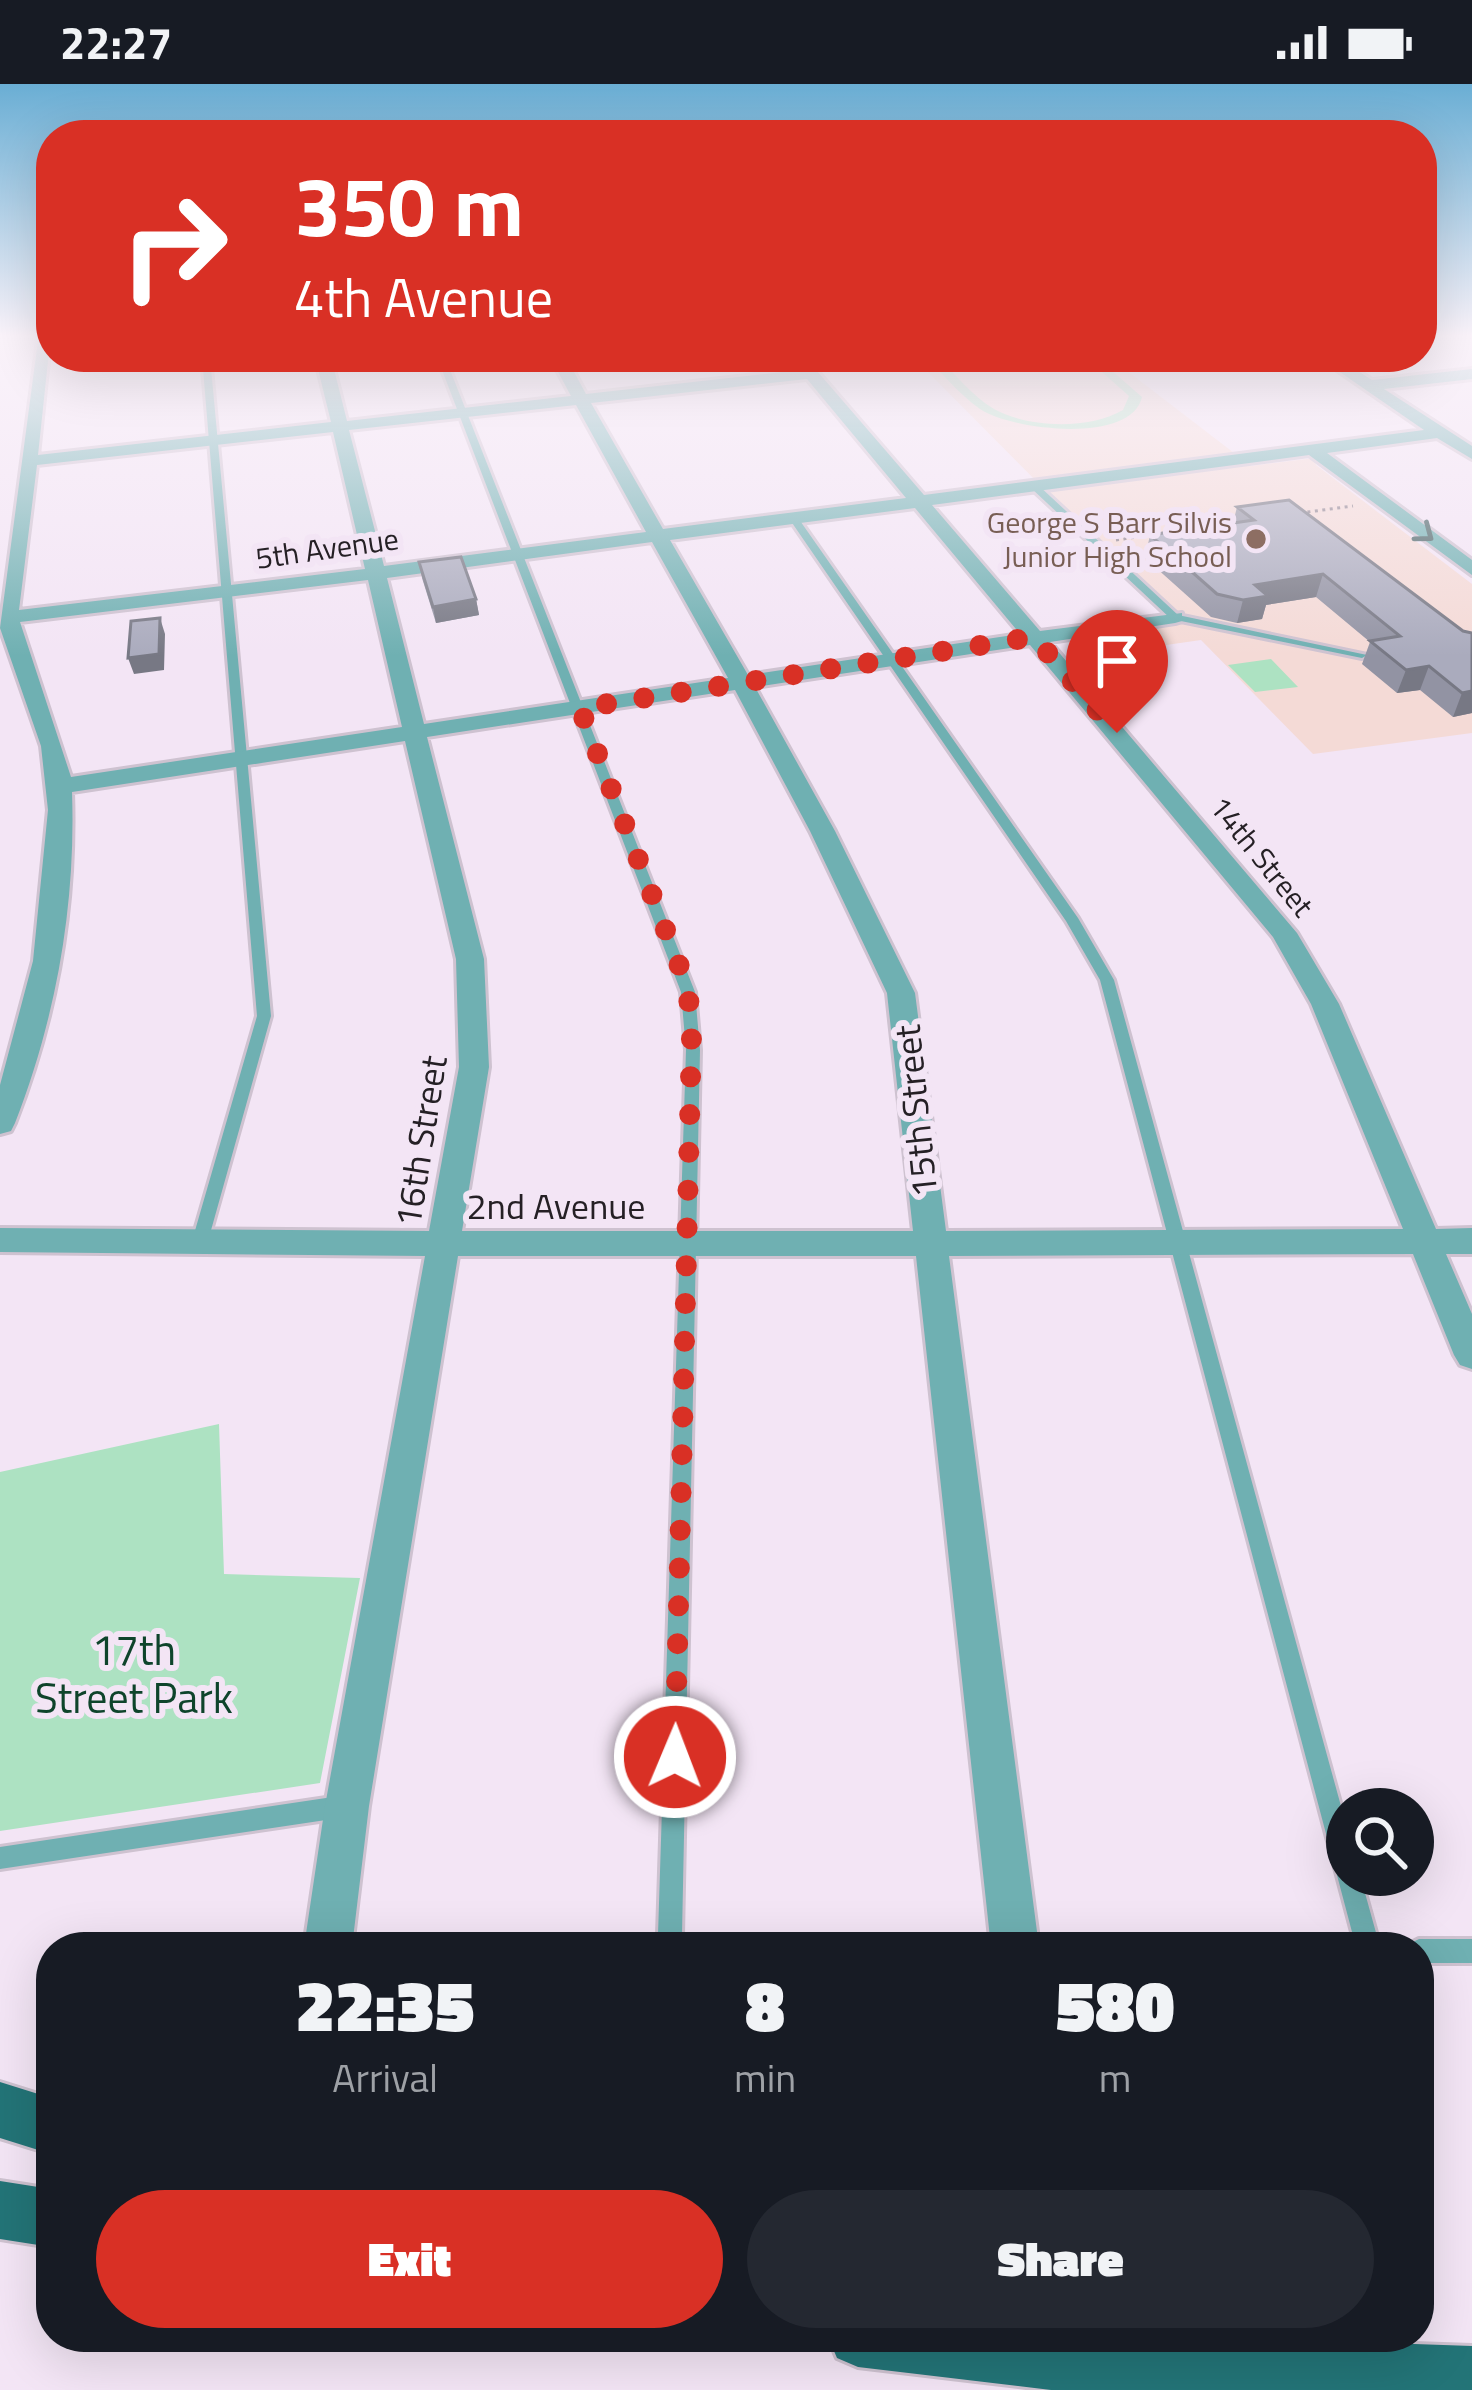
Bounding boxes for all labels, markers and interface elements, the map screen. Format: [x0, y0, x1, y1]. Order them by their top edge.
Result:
text: 22:27 [60, 8, 172, 76]
text: 350 m [294, 141, 524, 269]
icon: right [96, 168, 252, 324]
text: 4th Avenue [294, 256, 553, 338]
place label: George S Barr Silvis Junior High School [987, 499, 1232, 579]
street label: 5th Avenue [253, 515, 401, 581]
one-way arrow [1412, 520, 1433, 542]
marker: George S Barr Silvis Junior High School [1243, 526, 1269, 552]
pin [1066, 610, 1168, 733]
icon: arrive [1084, 628, 1150, 694]
street label: 14th Street [1199, 785, 1326, 927]
street label: 15th Street [879, 1022, 951, 1200]
street label: 16th Street [379, 1051, 461, 1231]
street label: 2nd Avenue [466, 1178, 646, 1233]
park label: 17th Street Park [35, 1617, 233, 1729]
position arrow [612, 1694, 738, 1820]
map controls [1326, 1788, 1434, 1896]
button: search [1326, 1788, 1434, 1896]
text: 22:35 [295, 1949, 475, 2059]
text: 8 [745, 1949, 785, 2059]
text: 580 [1056, 1949, 1175, 2059]
text: Arrival [332, 2048, 438, 2107]
text: min [734, 2048, 796, 2107]
text: m [1099, 2048, 1131, 2107]
button: Exit [96, 2190, 723, 2328]
button: Share [747, 2190, 1374, 2328]

